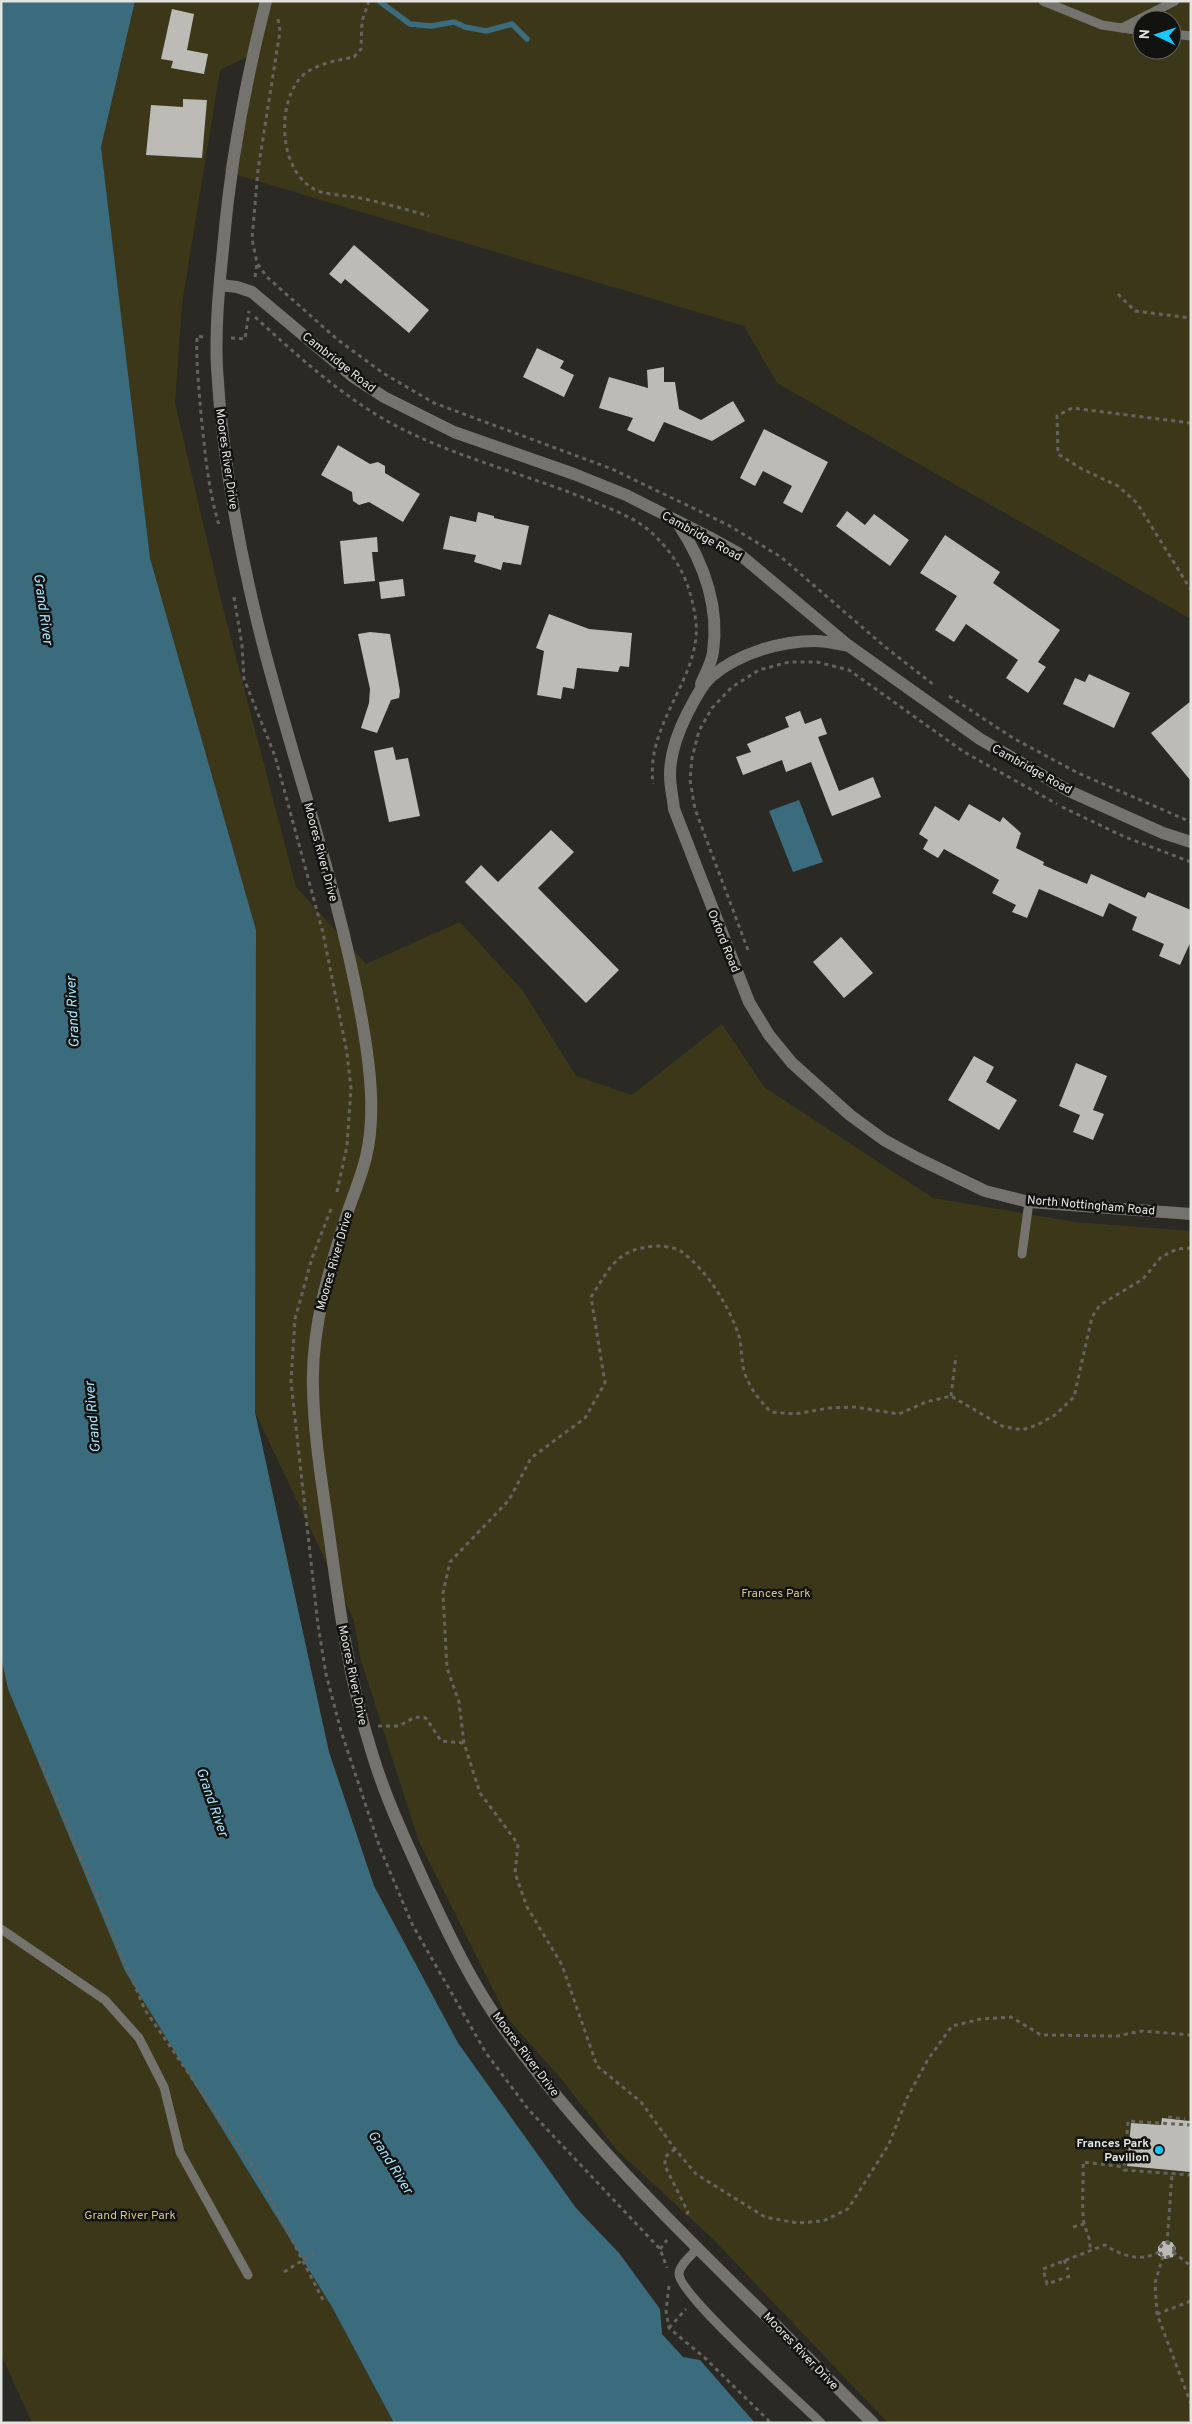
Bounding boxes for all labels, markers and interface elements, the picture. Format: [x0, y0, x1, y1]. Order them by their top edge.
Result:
north arrow [1132, 10, 1182, 60]
text: N [1137, 29, 1154, 40]
street label: Cambridge Road [298, 329, 378, 397]
street label: Moores River Drive [211, 408, 241, 511]
street label: Cambridge Road [659, 508, 744, 566]
water label: Grand River [29, 573, 56, 648]
street label: Cambridge Road [989, 741, 1074, 799]
street label: Moores River Drive [299, 801, 341, 904]
street label: Oxford Road [703, 908, 743, 975]
water label: Grand River [63, 974, 84, 1048]
street label: North Nottingham Road [1026, 1192, 1156, 1220]
street label: Moores River Drive [313, 1210, 357, 1312]
water label: Grand River [82, 1379, 105, 1453]
park label: Frances Park [741, 1586, 811, 1602]
street label: Moores River Drive [334, 1624, 370, 1727]
water label: Grand River [192, 1766, 232, 1841]
street label: Moores River Drive [488, 2009, 562, 2100]
water label: Grand River [364, 2128, 417, 2199]
place label: Frances Park Pavilion [1077, 2136, 1149, 2166]
marker: Frances Park Pavilion [1153, 2144, 1165, 2156]
park label: Grand River Park [84, 2208, 176, 2224]
street label: Moores River Drive [759, 2309, 841, 2394]

